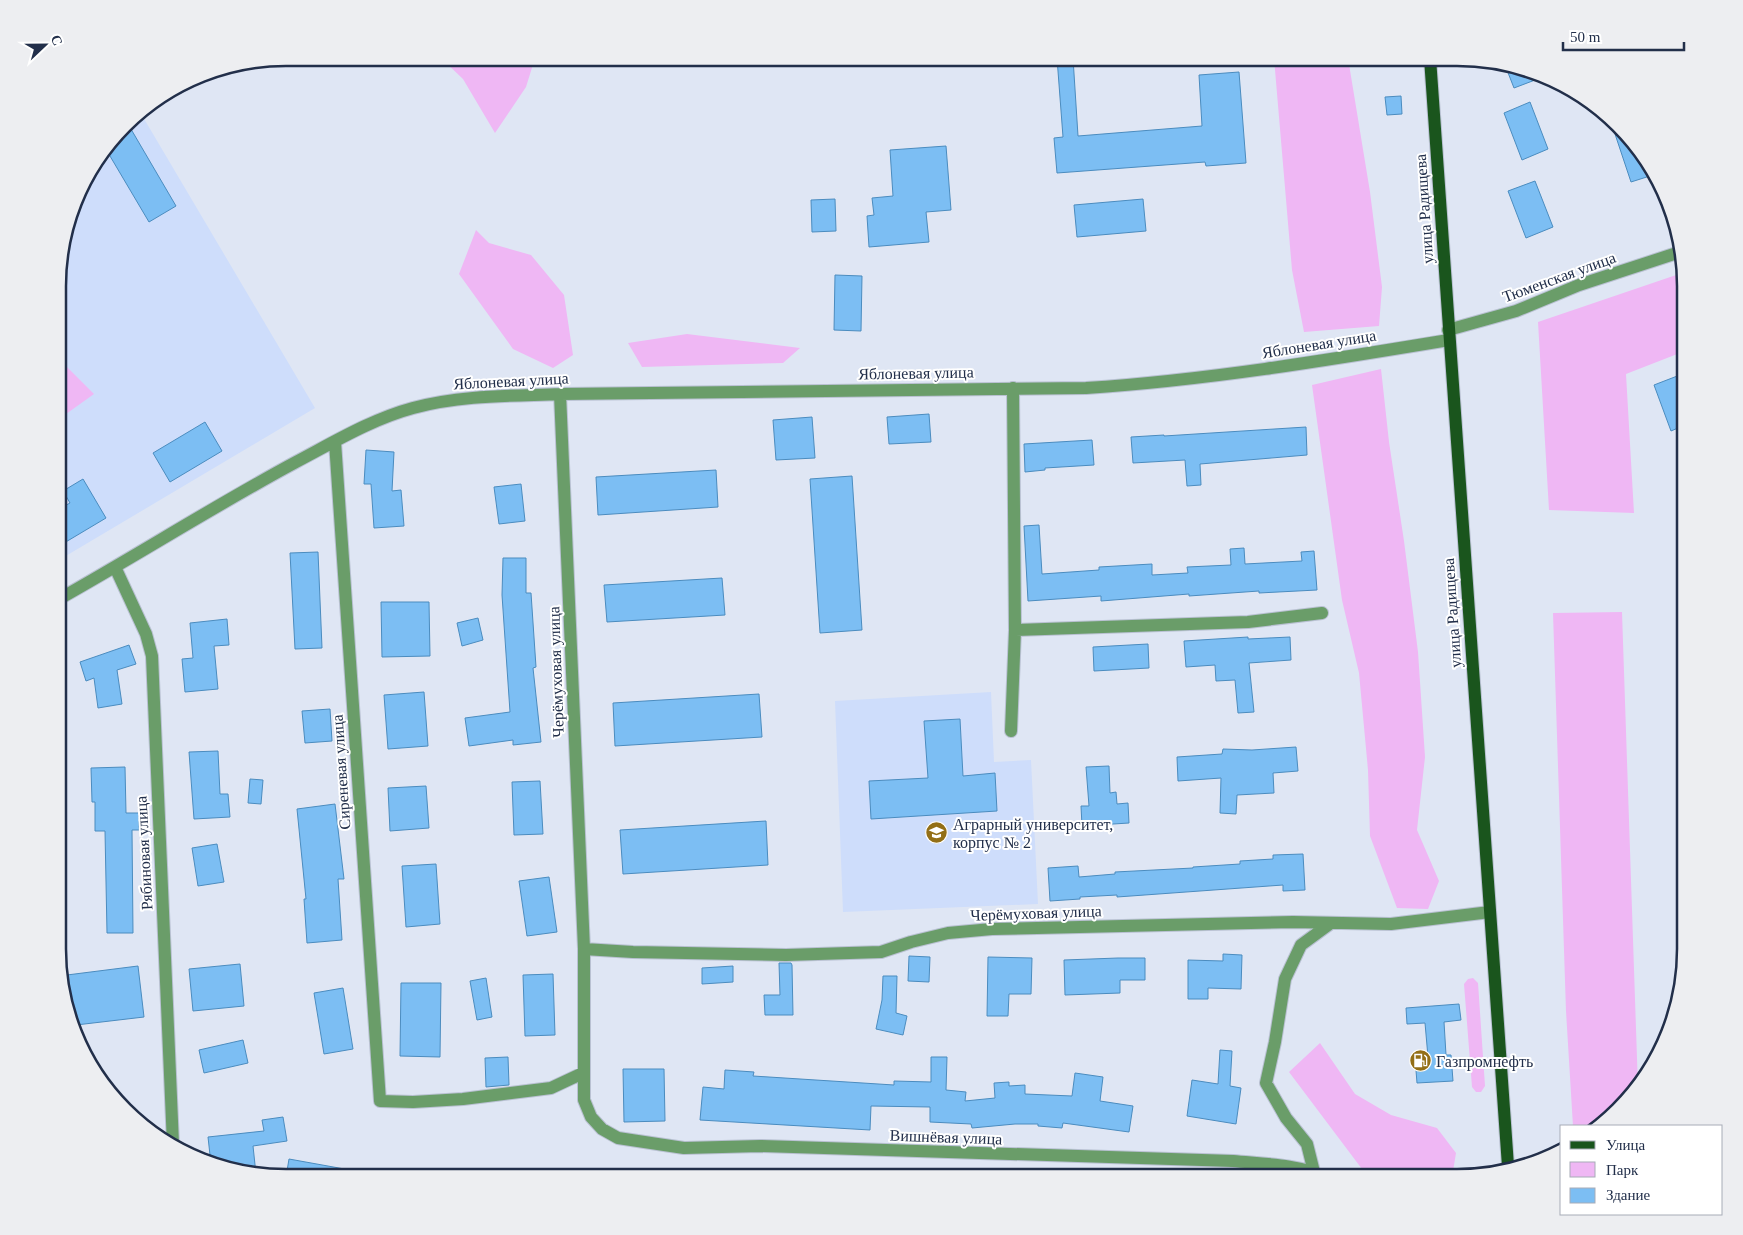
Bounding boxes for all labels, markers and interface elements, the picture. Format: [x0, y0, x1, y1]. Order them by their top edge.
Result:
north arrow [20, 20, 70, 70]
scale bar [1563, 20, 1684, 52]
text: 50 m [1570, 29, 1601, 45]
text: С [48, 33, 65, 48]
street label: улица Радищева [1412, 153, 1437, 264]
street label: Тюменская улица [1500, 249, 1618, 306]
street label: Яблоневая улица [1261, 327, 1377, 362]
street label: Яблоневая улица [858, 363, 974, 384]
street label: Яблоневая улица [453, 369, 569, 394]
street label: улица Радищева [1440, 557, 1465, 668]
street label: Черёмуховая улица [545, 606, 568, 738]
street label: Сиреневая улица [328, 714, 354, 830]
street label: Рябиновая улица [133, 795, 156, 910]
place label: Аграрный университет, корпус № 2 [953, 816, 1113, 852]
school or university icon: Аграрный университет, корпус № 2 [925, 821, 949, 845]
street label: Черёмуховая улица [970, 902, 1102, 925]
fuel station icon: Газпромнефть [1408, 1049, 1432, 1073]
place label: Газпромнефть [1436, 1053, 1533, 1071]
legend [1560, 1125, 1723, 1215]
street label: Вишнёвая улица [889, 1127, 1003, 1148]
text: Улица [1606, 1137, 1645, 1153]
text: Парк [1606, 1162, 1639, 1178]
text: Здание [1606, 1187, 1650, 1203]

